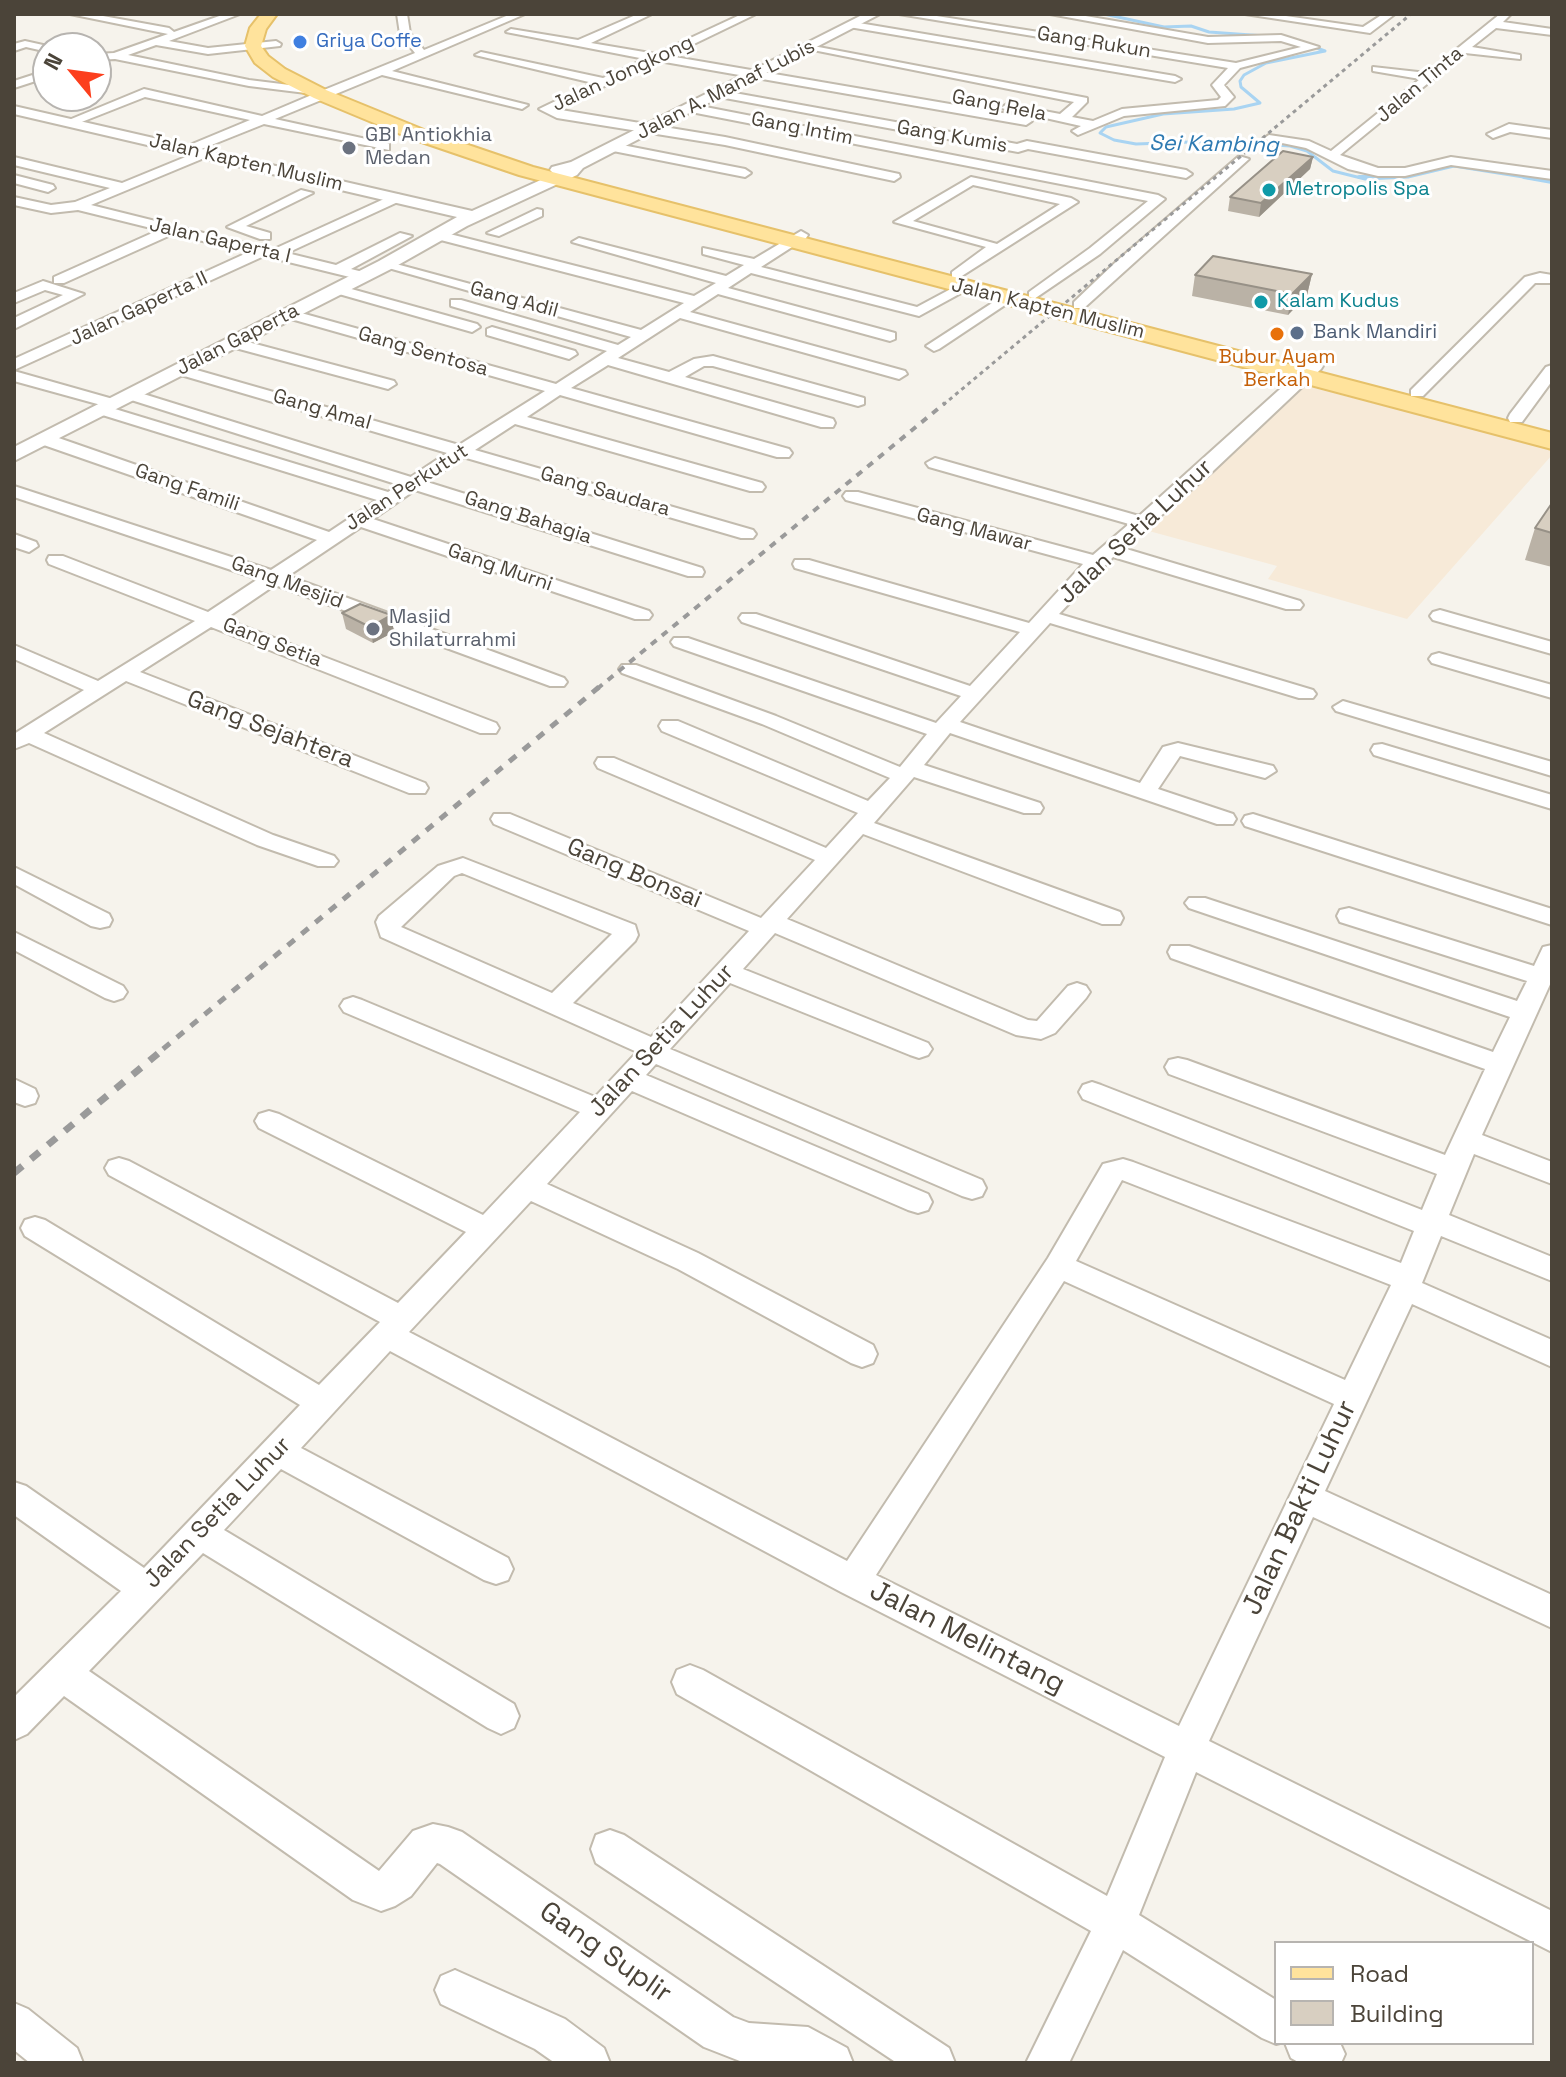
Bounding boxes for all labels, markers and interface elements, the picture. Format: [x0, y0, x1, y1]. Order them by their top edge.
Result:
street label: Gang Rukun [1035, 22, 1153, 64]
place label: Griya Coffe [316, 30, 422, 54]
street label: Jalan Jongkong [549, 31, 697, 117]
north arrow [32, 32, 112, 112]
marker: Griya Coffe [291, 33, 309, 51]
street label: Jalan A. Manaf Lubis [633, 35, 819, 145]
street label: Jalan Tinta [1372, 42, 1468, 128]
text: N [37, 48, 69, 75]
street label: Gang Rela [950, 85, 1048, 127]
street label: Gang Intim [749, 107, 855, 151]
street label: Gang Kumis [895, 115, 1009, 159]
place label: GBI Antiokhia Medan [365, 124, 492, 171]
street label: Jalan Kapten Muslim [147, 129, 345, 197]
water label: Sei Kambing [1149, 131, 1279, 159]
marker: GBI Antiokhia Medan [340, 139, 358, 157]
place label: Metropolis Spa [1285, 178, 1430, 202]
marker: Metropolis Spa [1260, 181, 1278, 199]
street label: Jalan Gaperta I [147, 213, 293, 269]
street label: Jalan Gaperta II [66, 267, 212, 351]
street label: Jalan Kapten Muslim [949, 273, 1147, 345]
street label: Gang Adil [467, 277, 561, 323]
place label: Kalam Kudus [1277, 290, 1399, 314]
marker: Kalam Kudus [1252, 293, 1270, 311]
street label: Jalan Gaperta [173, 299, 303, 381]
place label: Bank Mandiri [1313, 321, 1437, 345]
street label: Gang Sentosa [355, 322, 491, 382]
marker: Bank Mandiri [1288, 324, 1306, 342]
marker: Bubur Ayam Berkah [1268, 325, 1286, 343]
place label: Bubur Ayam Berkah [1219, 346, 1335, 393]
street label: Gang Amal [270, 385, 374, 435]
street label: Jalan Perkutut [341, 439, 473, 537]
street label: Jalan Setia Luhur [1053, 454, 1219, 610]
street label: Gang Famili [132, 459, 242, 517]
street label: Gang Saudara [537, 462, 673, 522]
street label: Gang Bahagia [461, 486, 595, 550]
street label: Gang Mawar [914, 503, 1034, 557]
street label: Gang Murni [444, 539, 556, 597]
street label: Gang Mesjid [228, 552, 346, 614]
place label: Masjid Shilaturrahmi [389, 606, 516, 653]
street label: Gang Setia [219, 613, 325, 673]
marker: Masjid Shilaturrahmi [364, 620, 382, 638]
street label: Gang Sejahtera [183, 685, 357, 775]
street label: Gang Bonsai [562, 833, 706, 915]
street label: Jalan Setia Luhur [584, 958, 740, 1124]
street label: Jalan Bakti Luhur [1236, 1395, 1364, 1621]
street label: Jalan Setia Luhur [138, 1431, 298, 1595]
street label: Jalan Melintang [864, 1574, 1070, 1702]
street label: Gang Suplir [532, 1895, 678, 2011]
legend [1274, 1941, 1534, 2045]
text: Road [1350, 1958, 1409, 1989]
text: Building [1350, 1998, 1444, 2029]

